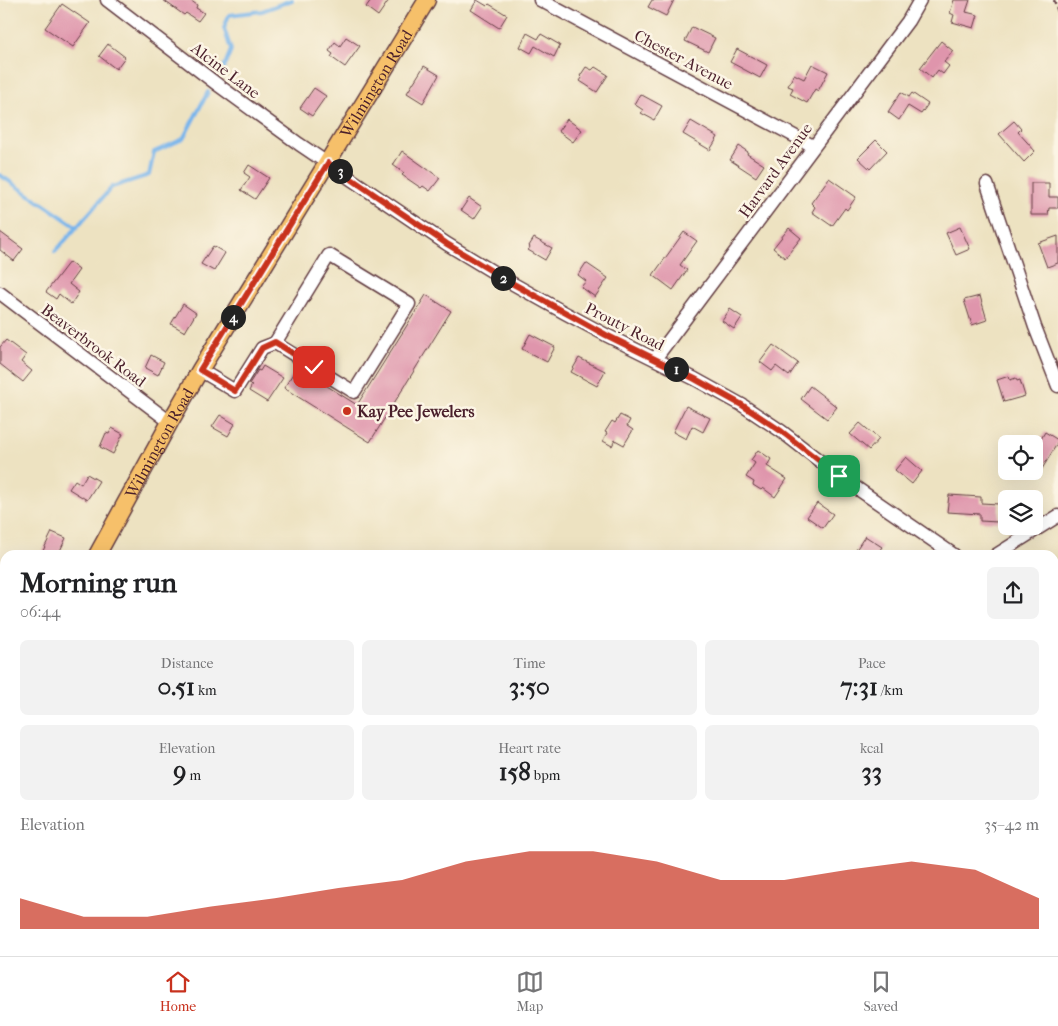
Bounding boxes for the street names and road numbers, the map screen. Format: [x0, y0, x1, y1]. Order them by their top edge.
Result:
street label: Chester Avenue [631, 25, 736, 93]
street label: Wilmington Road [335, 26, 417, 142]
street label: Alcine Lane [187, 38, 264, 102]
street label: Harvard Avenue [735, 119, 816, 221]
street label: Prouty Road [582, 298, 668, 355]
street label: Beaverbrook Road [38, 300, 150, 391]
street label: Wilmington Road [121, 385, 198, 502]

